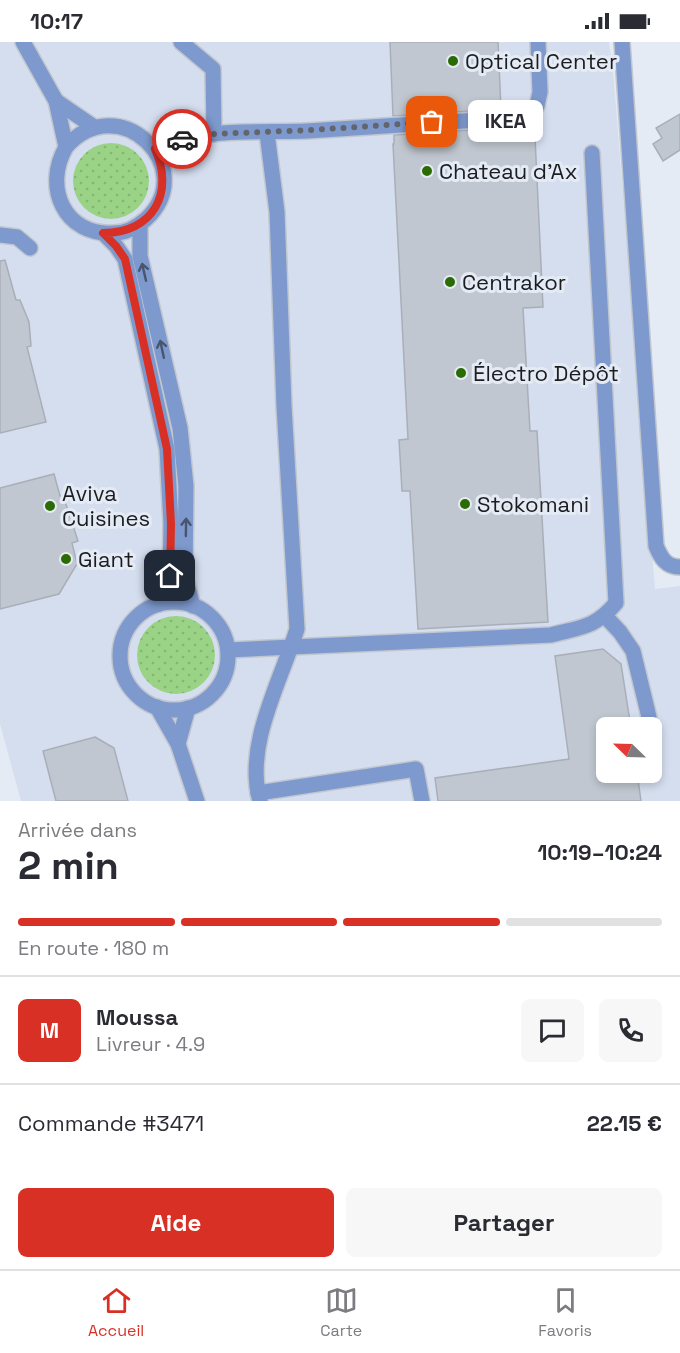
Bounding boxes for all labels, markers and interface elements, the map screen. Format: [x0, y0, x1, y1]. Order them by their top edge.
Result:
text: 10:17 [30, 7, 83, 35]
place label: Optical Center [465, 47, 617, 75]
marker: Optical Center [446, 54, 460, 68]
pin [406, 96, 457, 147]
callout: IKEA [468, 101, 543, 143]
icon: bag [415, 105, 448, 138]
text: IKEA [485, 108, 526, 134]
courier [152, 109, 212, 169]
icon: car [166, 123, 199, 156]
place label: Chateau d'Ax [439, 157, 578, 185]
marker: Chateau d'Ax [420, 164, 434, 178]
one-way arrow [138, 263, 150, 282]
place label: Centrakor [462, 268, 566, 296]
marker: Centrakor [443, 275, 457, 289]
one-way arrow [155, 339, 167, 358]
place label: Électro Dépôt [473, 359, 619, 387]
marker: Électro Dépôt [454, 366, 468, 380]
place label: Aviva Cuisines [62, 479, 150, 532]
place label: Stokomani [477, 490, 589, 518]
marker: Stokomani [458, 497, 472, 511]
marker: Aviva Cuisines [43, 499, 57, 513]
one-way arrow [180, 517, 192, 537]
place label: Giant [78, 545, 134, 573]
pin [144, 550, 195, 601]
marker: Giant [59, 552, 73, 566]
icon: home [153, 559, 186, 592]
north arrow [596, 717, 662, 783]
map controls [596, 717, 662, 783]
text: Arrivée dans [18, 817, 137, 843]
text: 10:19–10:24 [537, 838, 662, 866]
text: 2 min [18, 841, 119, 890]
text: En route · 180 m [18, 935, 169, 961]
button: chat [521, 999, 584, 1062]
button: phone [599, 999, 662, 1062]
text: Moussa [96, 1003, 178, 1031]
text: M [40, 1016, 59, 1044]
text: Livreur · 4.9 [96, 1031, 205, 1057]
text: Commande #3471 [18, 1109, 204, 1137]
text: 22.15 € [587, 1109, 662, 1137]
button: Aide [18, 1188, 334, 1257]
button: Partager [346, 1188, 662, 1257]
tab: Accueil [88, 1284, 144, 1341]
tab: Carte [320, 1284, 362, 1341]
tab: Favoris [538, 1284, 592, 1341]

